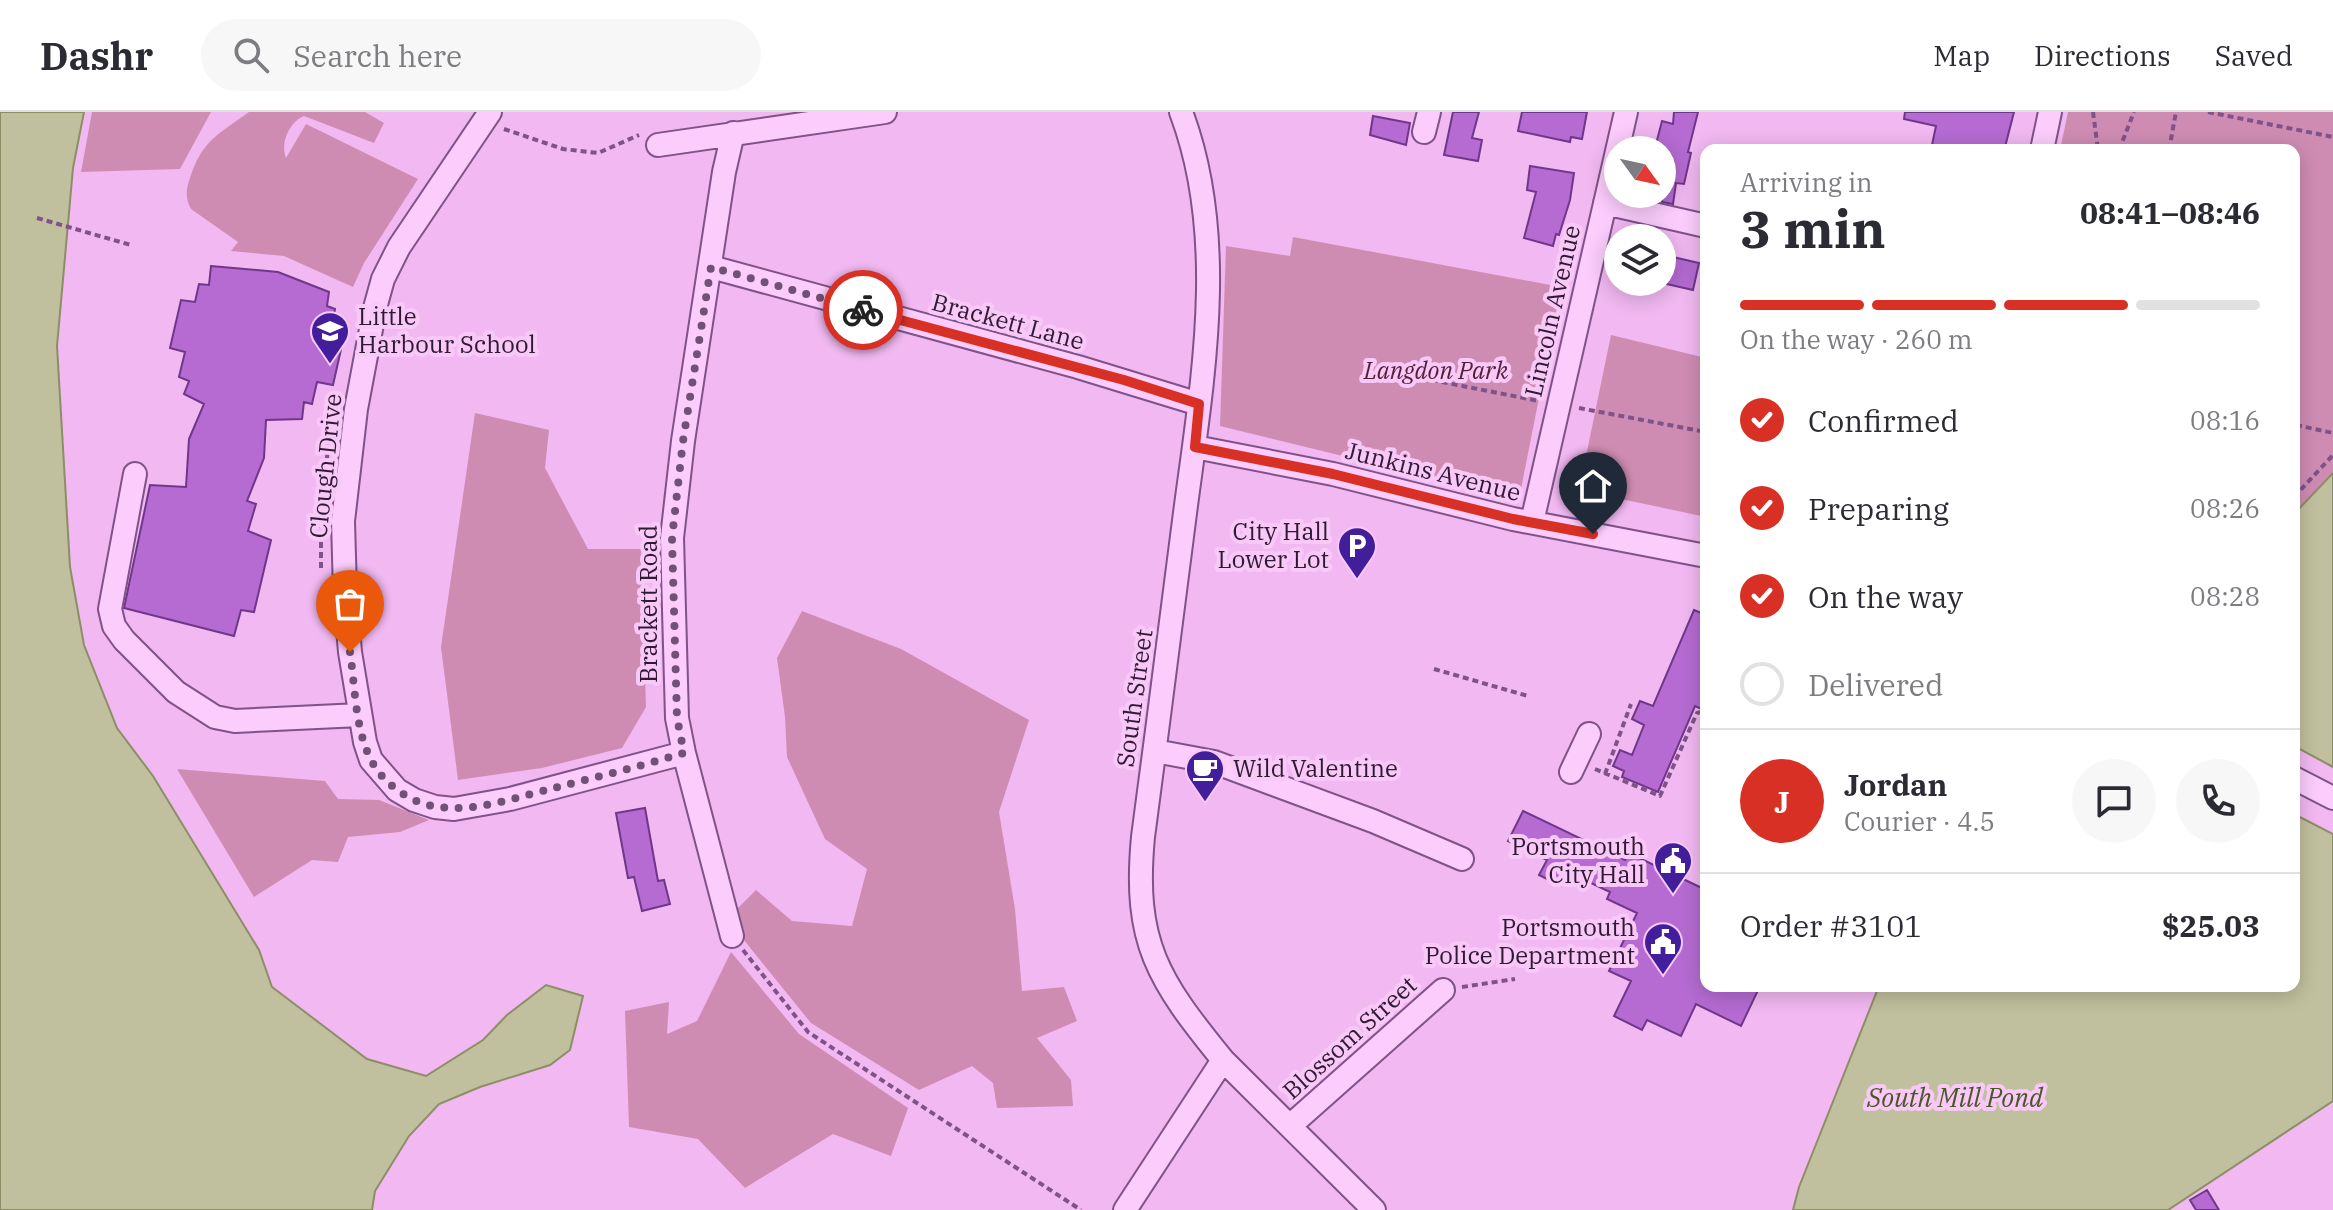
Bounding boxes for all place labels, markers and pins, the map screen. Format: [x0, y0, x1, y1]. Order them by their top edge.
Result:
place label: Little Harbour School [358, 300, 536, 360]
school or university icon: Little Harbour School [309, 310, 351, 365]
pin [1559, 452, 1627, 534]
place label: City Hall Lower Lot [1218, 515, 1329, 575]
parking icon: City Hall Lower Lot [1336, 525, 1378, 580]
pin [316, 570, 384, 652]
cafe icon: Wild Valentine [1184, 748, 1226, 803]
place label: Wild Valentine [1233, 752, 1398, 784]
place label: Portsmouth City Hall [1511, 830, 1645, 890]
public building icon: Portsmouth City Hall [1652, 840, 1694, 895]
place label: Portsmouth Police Department [1425, 911, 1635, 971]
public building icon: Portsmouth Police Department [1642, 921, 1684, 976]

